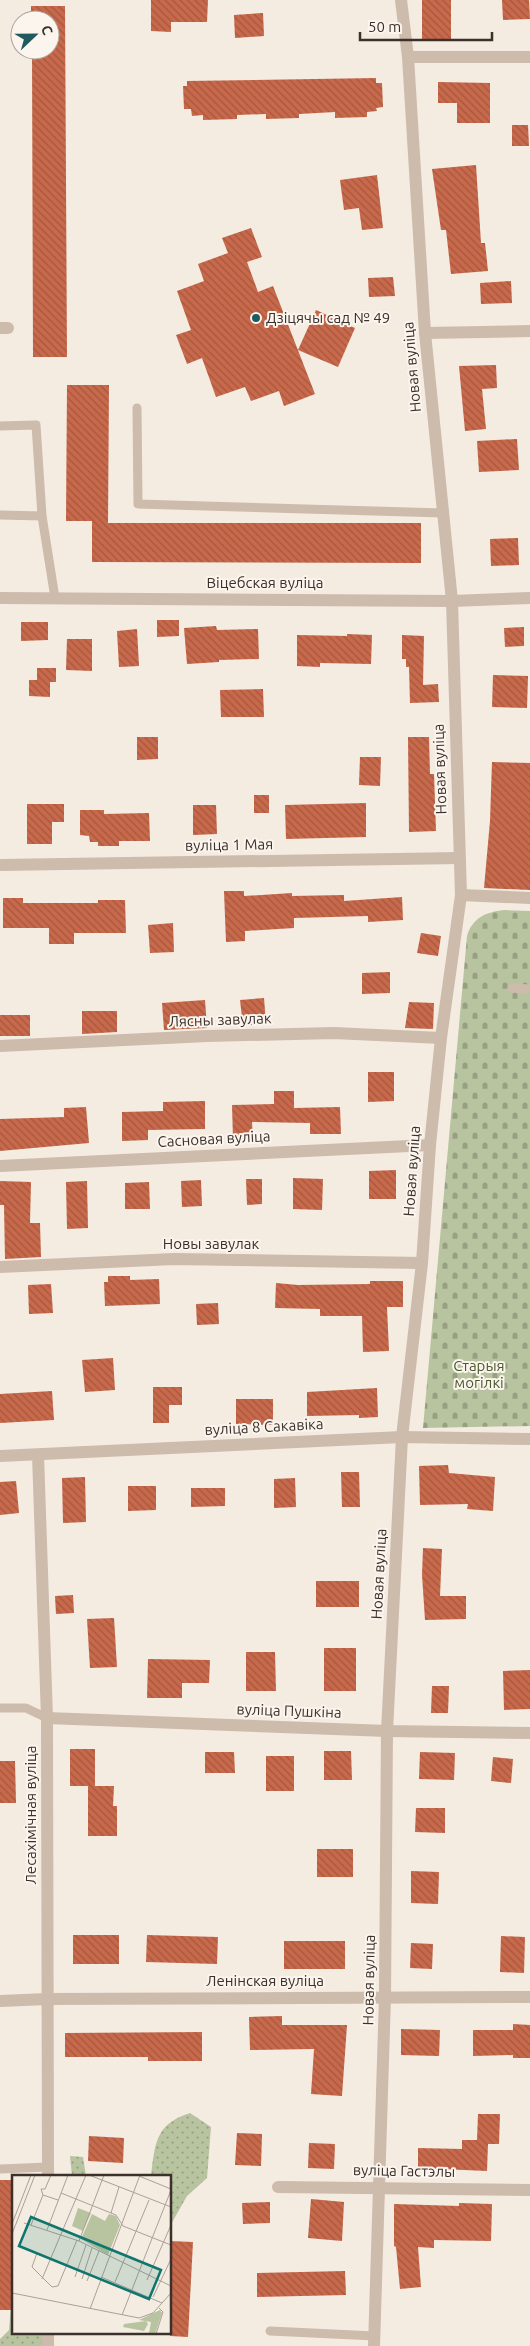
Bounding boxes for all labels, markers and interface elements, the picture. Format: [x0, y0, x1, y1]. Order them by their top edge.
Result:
north arrow [10, 10, 60, 60]
scale bar [360, 10, 492, 42]
text: 50 m [368, 18, 401, 35]
text: С [38, 23, 56, 37]
place label: Дзіцячы сад № 49 [266, 309, 390, 326]
marker: Дзіцячы сад № 49 [250, 312, 262, 324]
street label: Новая вуліца [399, 321, 424, 413]
street label: Віцебская вуліца [207, 574, 323, 591]
street label: Новая вуліца [429, 723, 450, 815]
street label: вуліца 1 Мая [185, 835, 273, 854]
street label: Лясны завулак [168, 1009, 272, 1030]
street label: Новая вуліца [400, 1125, 423, 1217]
street label: Сасновая вуліца [157, 1127, 271, 1150]
street label: Новы завулак [163, 1235, 260, 1252]
park label: Старыя могілкі [453, 1357, 505, 1391]
street label: вуліца 8 Сакавіка [204, 1415, 324, 1438]
street label: Новая вуліца [368, 1528, 389, 1620]
street label: вуліца Пушкіна [236, 1700, 342, 1721]
street label: Лесахімічная вуліца [22, 1745, 39, 1885]
street label: Новая вуліца [359, 1934, 378, 2026]
street label: Ленінская вуліца [206, 1972, 324, 1989]
street label: вуліца Гастэлы [353, 2161, 455, 2180]
inset map [12, 2175, 171, 2334]

